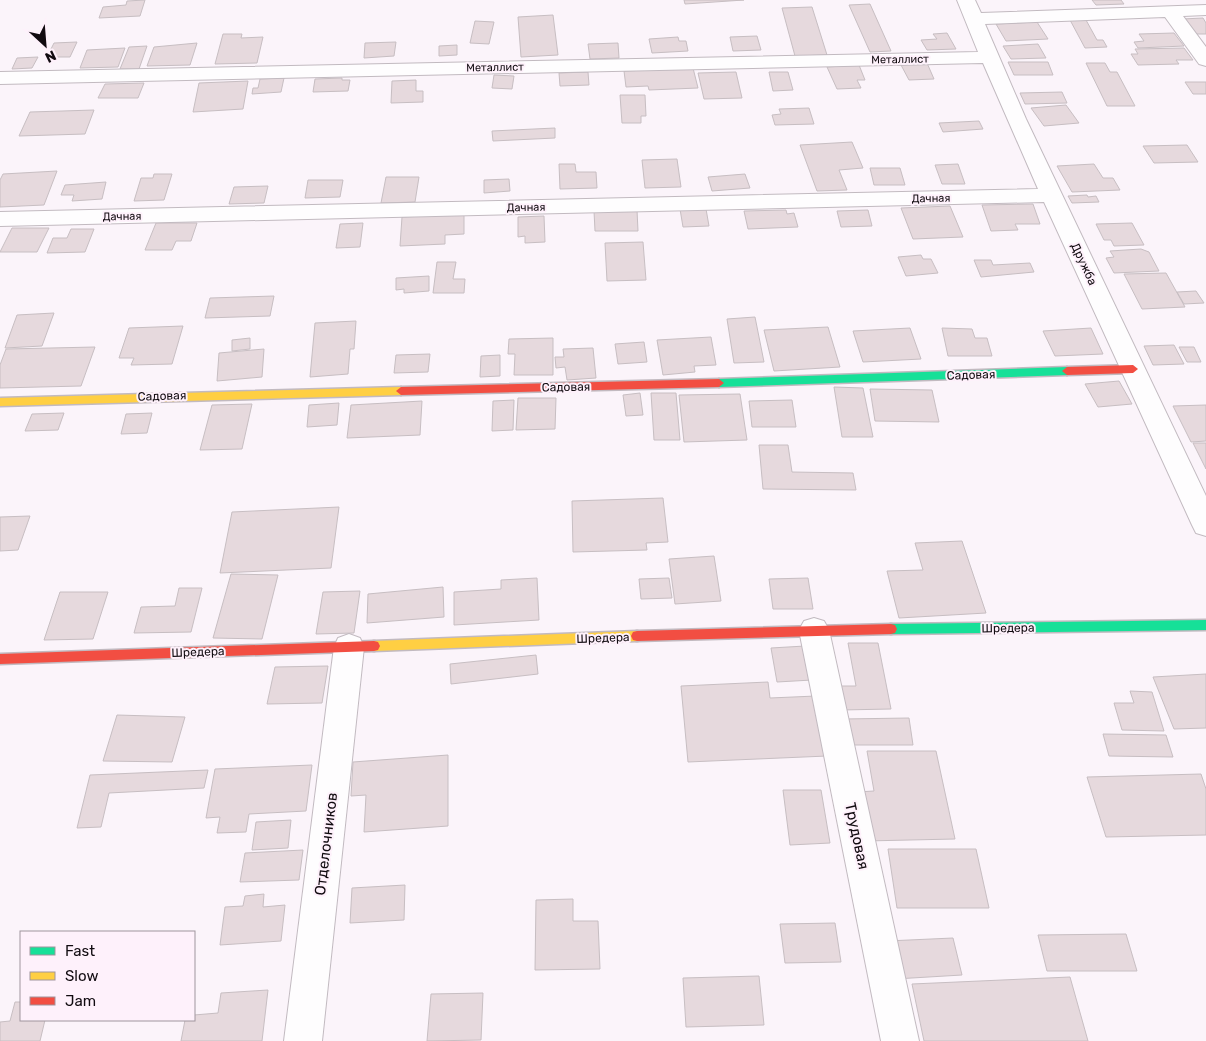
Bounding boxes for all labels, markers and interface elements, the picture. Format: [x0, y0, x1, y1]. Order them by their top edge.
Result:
north arrow [20, 20, 70, 70]
text: N [42, 46, 59, 66]
street label: Металлист [871, 52, 929, 67]
street label: Металлист [466, 60, 524, 75]
street label: Дачная [912, 192, 950, 205]
street label: Дачная [507, 201, 545, 214]
street label: Дачная [103, 210, 141, 223]
street label: Дружба [1068, 241, 1100, 287]
street label: Садовая [946, 367, 996, 383]
street label: Садовая [542, 380, 590, 394]
street label: Садовая [137, 388, 187, 404]
street label: Шредера [981, 621, 1035, 635]
street label: Шредера [576, 630, 630, 646]
street label: Шредера [171, 644, 225, 660]
street label: Отделочников [311, 791, 341, 897]
street label: Трудовая [841, 801, 873, 871]
legend [20, 931, 195, 1021]
text: Fast [65, 942, 95, 960]
text: Slow [65, 967, 98, 985]
text: Jam [65, 992, 96, 1010]

